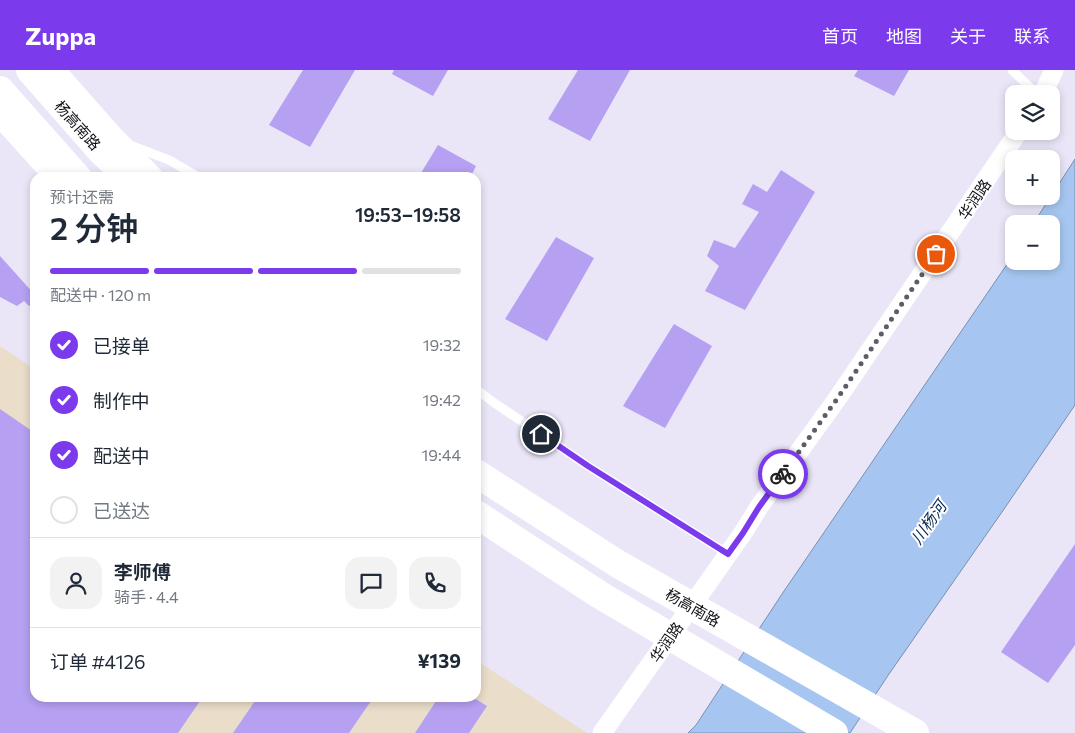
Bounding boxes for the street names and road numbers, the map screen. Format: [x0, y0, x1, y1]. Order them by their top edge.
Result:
street label: 杨高南路 [51, 97, 105, 153]
street label: 华润路 [954, 175, 994, 223]
street label: 杨高南路 [663, 584, 723, 630]
street label: 华润路 [646, 618, 686, 666]

